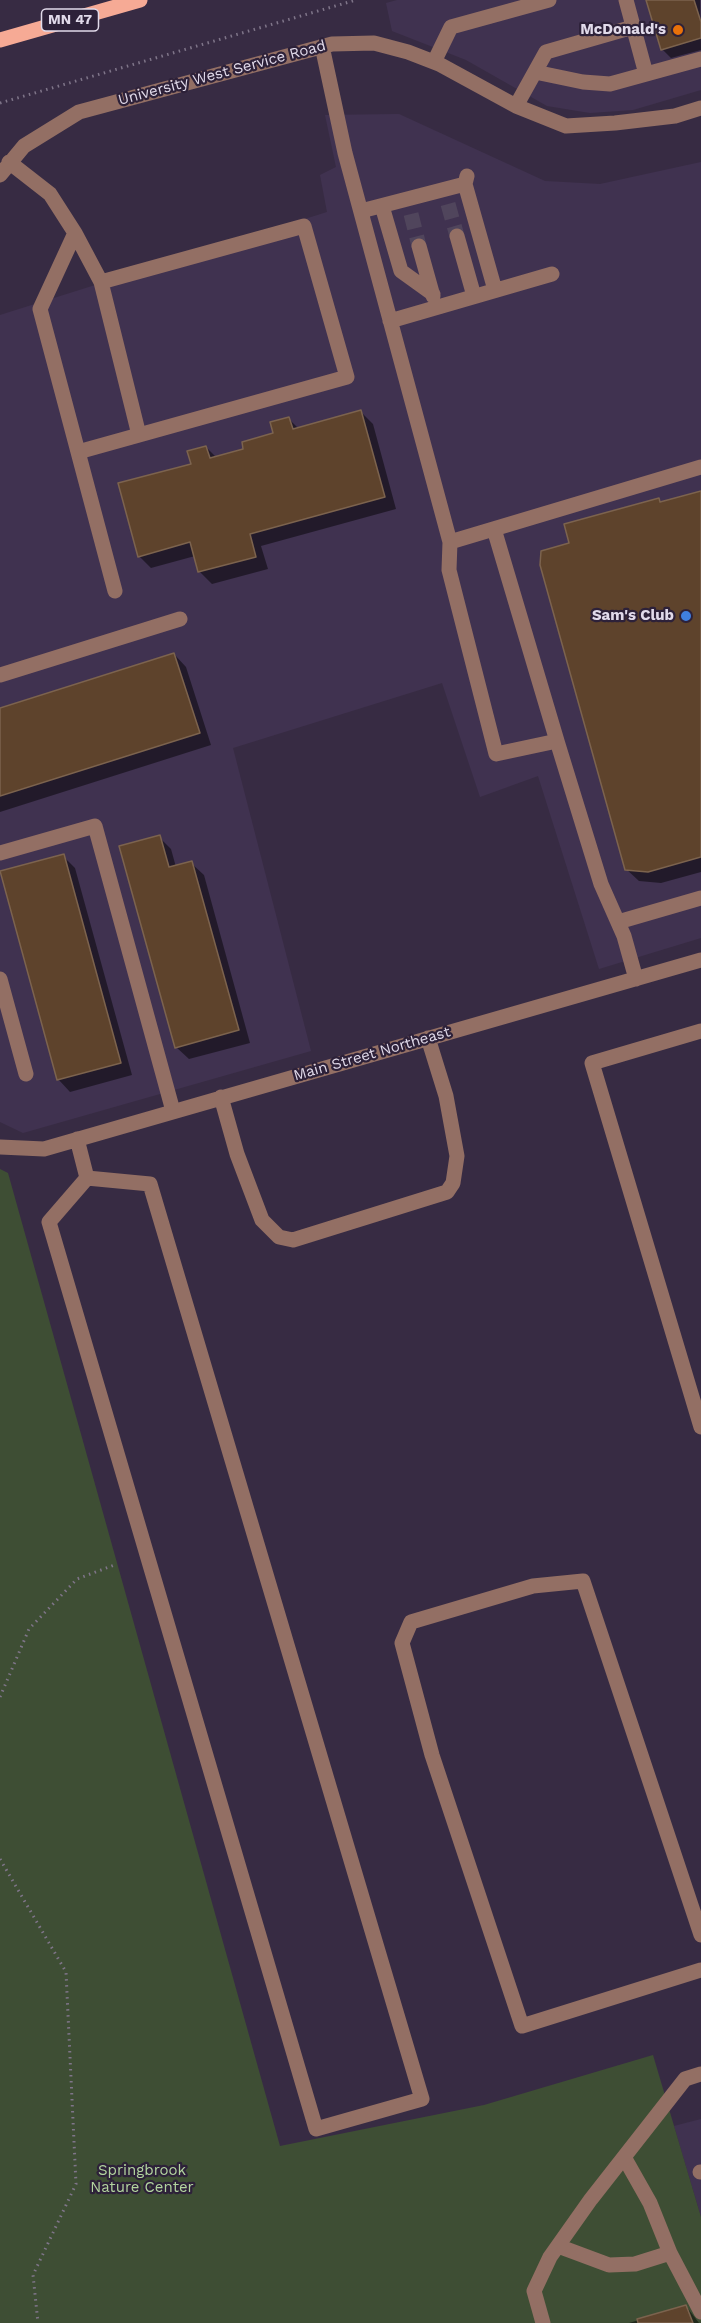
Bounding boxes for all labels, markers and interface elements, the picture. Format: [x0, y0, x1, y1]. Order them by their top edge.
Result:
road number: MN 47 [42, 9, 98, 31]
place label: McDonald's [580, 21, 666, 39]
marker: McDonald's [671, 23, 685, 37]
street label: University West Service Road [116, 37, 328, 109]
place label: Sam's Club [592, 607, 674, 625]
marker: Sam's Club [679, 609, 693, 623]
street label: Main Street Northeast [291, 1023, 453, 1085]
park label: Springbrook Nature Center [90, 2162, 194, 2197]

